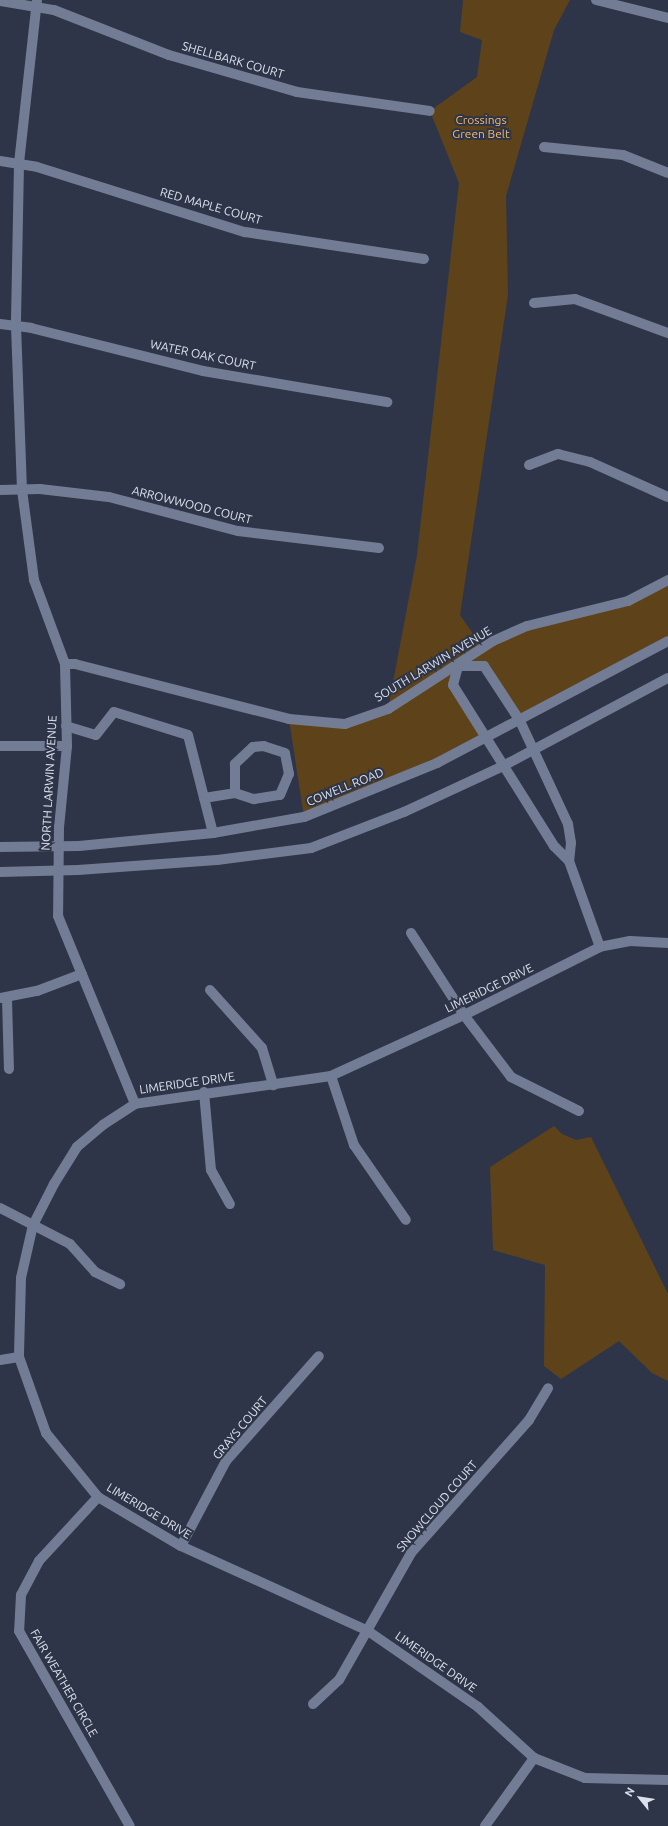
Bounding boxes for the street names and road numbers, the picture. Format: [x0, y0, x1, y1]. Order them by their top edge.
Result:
street label: SHELLBARK COURT [180, 39, 286, 81]
street label: RED MAPLE COURT [158, 185, 264, 227]
street label: WATER OAK COURT [149, 337, 257, 373]
street label: ARROWWOOD COURT [131, 483, 253, 527]
street label: SOUTH LARWIN AVENUE [372, 623, 494, 705]
street label: NORTH LARWIN AVENUE [38, 715, 60, 851]
street label: COWELL ROAD [304, 765, 386, 809]
street label: LIMERIDGE DRIVE [443, 960, 535, 1016]
street label: LIMERIDGE DRIVE [138, 1069, 236, 1097]
street label: GRAYS COURT [210, 1394, 270, 1462]
street label: SNOWCLOUD COURT [394, 1458, 480, 1554]
street label: LIMERIDGE DRIVE [104, 1480, 194, 1542]
street label: FAIR WEATHER CIRCLE [27, 1627, 101, 1739]
street label: LIMERIDGE DRIVE [392, 1629, 480, 1695]

